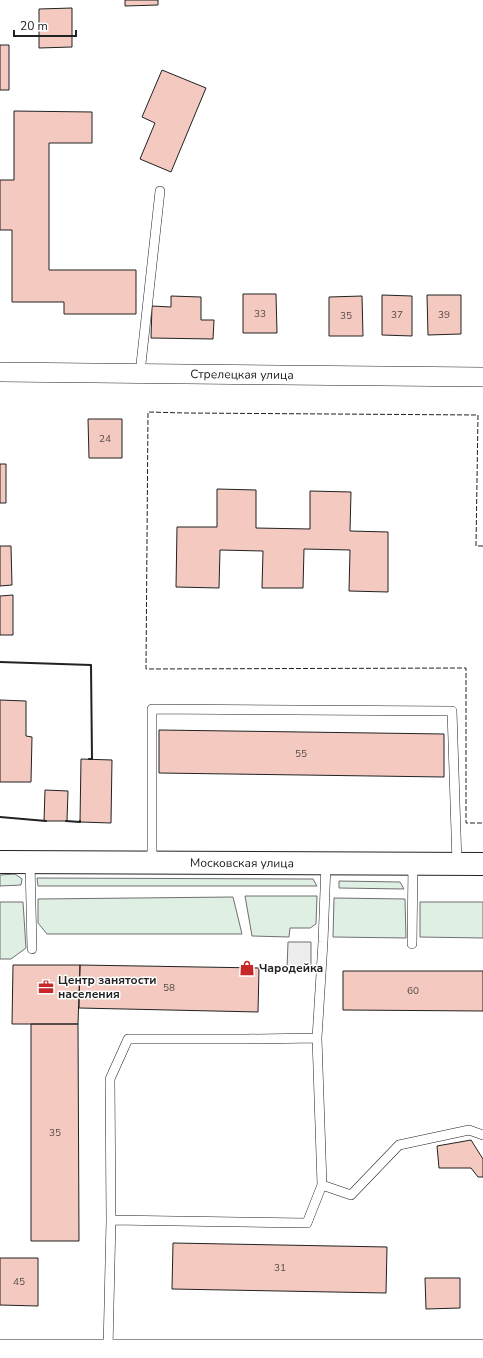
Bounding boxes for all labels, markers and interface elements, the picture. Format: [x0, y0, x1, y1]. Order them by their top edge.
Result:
scale bar [14, 12, 76, 38]
text: 20 m [20, 18, 48, 34]
house number: 33 [254, 307, 266, 321]
house number: 37 [391, 308, 403, 322]
house number: 39 [438, 308, 450, 322]
house number: 35 [340, 309, 352, 323]
street label: Стрелецкая улица [190, 366, 294, 383]
house number: 24 [99, 432, 111, 446]
house number: 55 [295, 747, 307, 761]
street label: Московская улица [190, 855, 294, 871]
shop icon: Чародейка [238, 959, 256, 977]
place label: Чародейка [259, 960, 323, 976]
place label: Центр занятости населения [58, 972, 156, 1002]
office icon: Центр занятости населения [37, 978, 55, 996]
house number: 58 [163, 981, 175, 995]
house number: 60 [407, 984, 419, 998]
house number: 35 [49, 1126, 61, 1140]
house number: 31 [274, 1261, 286, 1275]
house number: 45 [13, 1275, 25, 1289]

